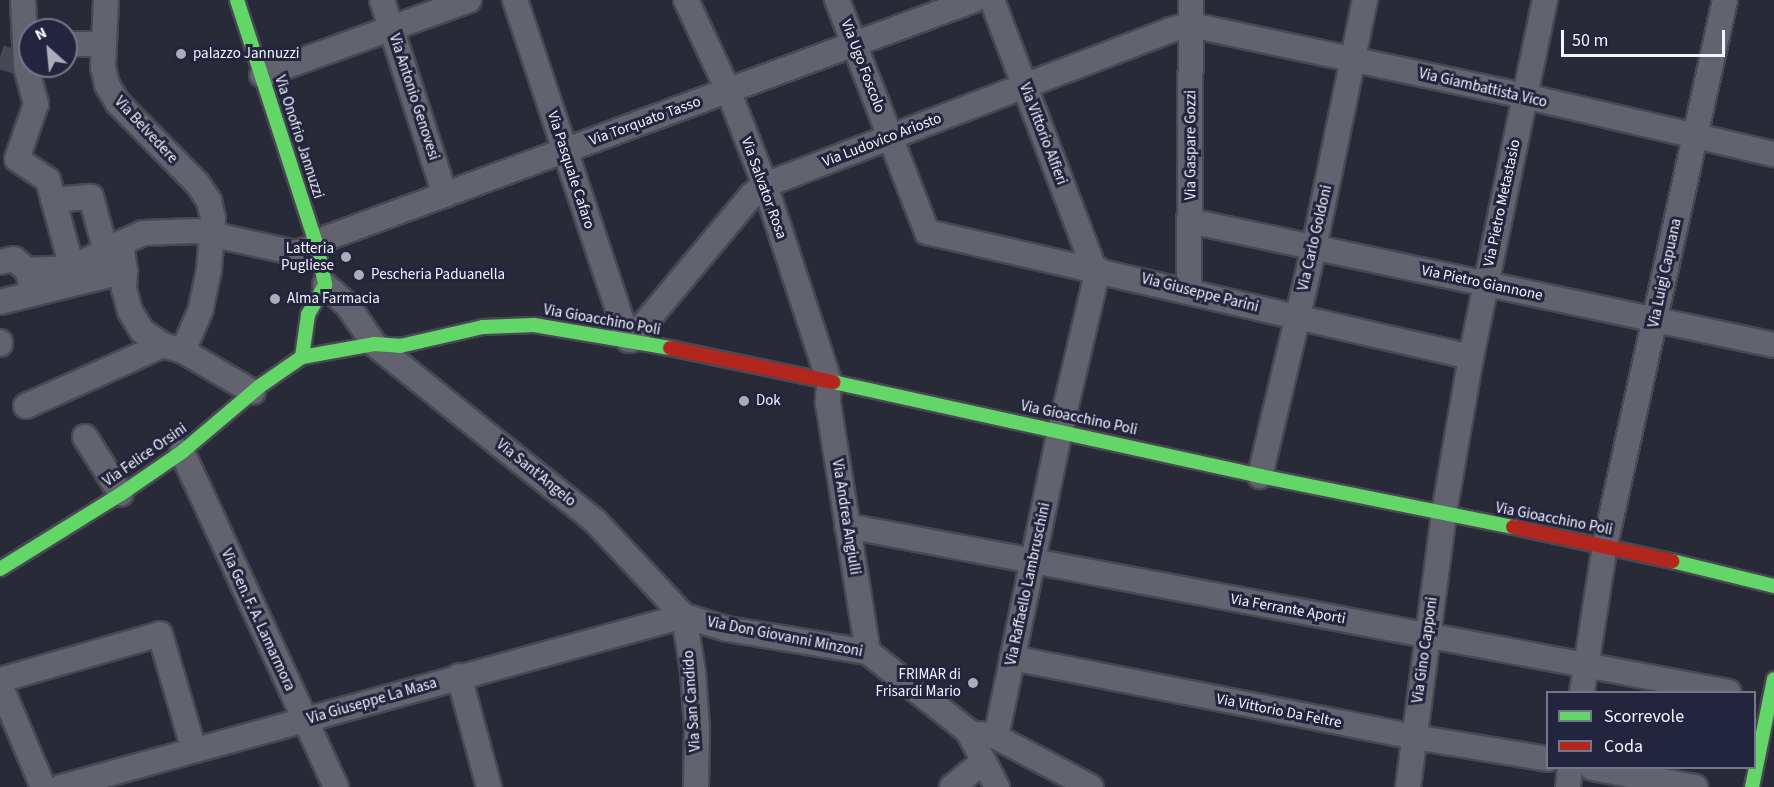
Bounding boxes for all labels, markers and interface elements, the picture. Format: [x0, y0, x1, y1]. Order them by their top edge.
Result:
street label: Via Ugo Foscolo [837, 17, 889, 115]
north arrow [18, 18, 78, 78]
scale bar [1564, 18, 1728, 56]
text: N [31, 22, 50, 46]
text: 50 m [1572, 28, 1608, 53]
street label: Via Antonio Genovesi [385, 32, 443, 162]
place label: palazzo Jannuzzi [193, 45, 300, 63]
marker: palazzo Jannuzzi [174, 47, 188, 61]
street label: Via Giambattista Vico [1417, 64, 1549, 112]
street label: Via Onofrio Jannuzzi [271, 73, 327, 201]
street label: Via Vittorio Alfieri [1015, 81, 1071, 187]
street label: Via Gaspare Gozzi [1182, 90, 1200, 200]
street label: Via Torquato Tasso [587, 92, 703, 150]
street label: Via Belvedere [111, 93, 181, 167]
street label: Via Pasquale Cafaro [543, 109, 599, 231]
street label: Via Ludovico Ariosto [820, 109, 944, 171]
street label: Via Salvator Rosa [737, 135, 791, 241]
street label: Via Pietro Metastasio [1480, 138, 1524, 268]
street label: Via Carlo Goldoni [1294, 183, 1336, 293]
street label: Via Luigi Capuana [1645, 217, 1685, 329]
place label: Latteria Pugliese [281, 239, 334, 274]
marker: Latteria Pugliese [339, 250, 353, 264]
street label: Via Pietro Giannone [1420, 261, 1544, 305]
place label: Pescheria Paduanella [371, 266, 505, 284]
marker: Pescheria Paduanella [352, 268, 366, 282]
street label: Via Giuseppe Parini [1140, 270, 1260, 316]
place label: Alma Farmacia [287, 290, 380, 308]
marker: Alma Farmacia [268, 292, 282, 306]
street label: Via Gioacchino Poli [542, 301, 662, 339]
place label: Dok [756, 392, 781, 410]
marker: Dok [737, 394, 751, 408]
street label: Via Gioacchino Poli [1019, 397, 1139, 439]
street label: Via Felice Orsini [100, 420, 190, 490]
street label: Via Sant'Angelo [493, 436, 579, 510]
street label: Via Andrea Angiulli [828, 458, 864, 576]
street label: Via Gioacchino Poli [1494, 499, 1614, 539]
street label: Via Raffaello Lambruschini [1002, 501, 1054, 667]
street label: Via Gen. F. A. Lamarmora [217, 546, 299, 694]
street label: Via Ferrante Aporti [1229, 590, 1347, 628]
street label: Via Gino Capponi [1409, 596, 1441, 704]
street label: Via Don Giovanni Minzoni [706, 613, 864, 661]
street label: Via San Candido [679, 650, 705, 752]
place label: FRIMAR di Frisardi Mario [876, 665, 961, 700]
street label: Via Giuseppe La Masa [305, 674, 439, 728]
marker: FRIMAR di Frisardi Mario [966, 676, 980, 690]
street label: Via Vittorio Da Feltre [1215, 690, 1343, 732]
legend [1546, 691, 1756, 769]
text: Scorrevole [1604, 704, 1684, 729]
text: Coda [1604, 734, 1643, 759]

